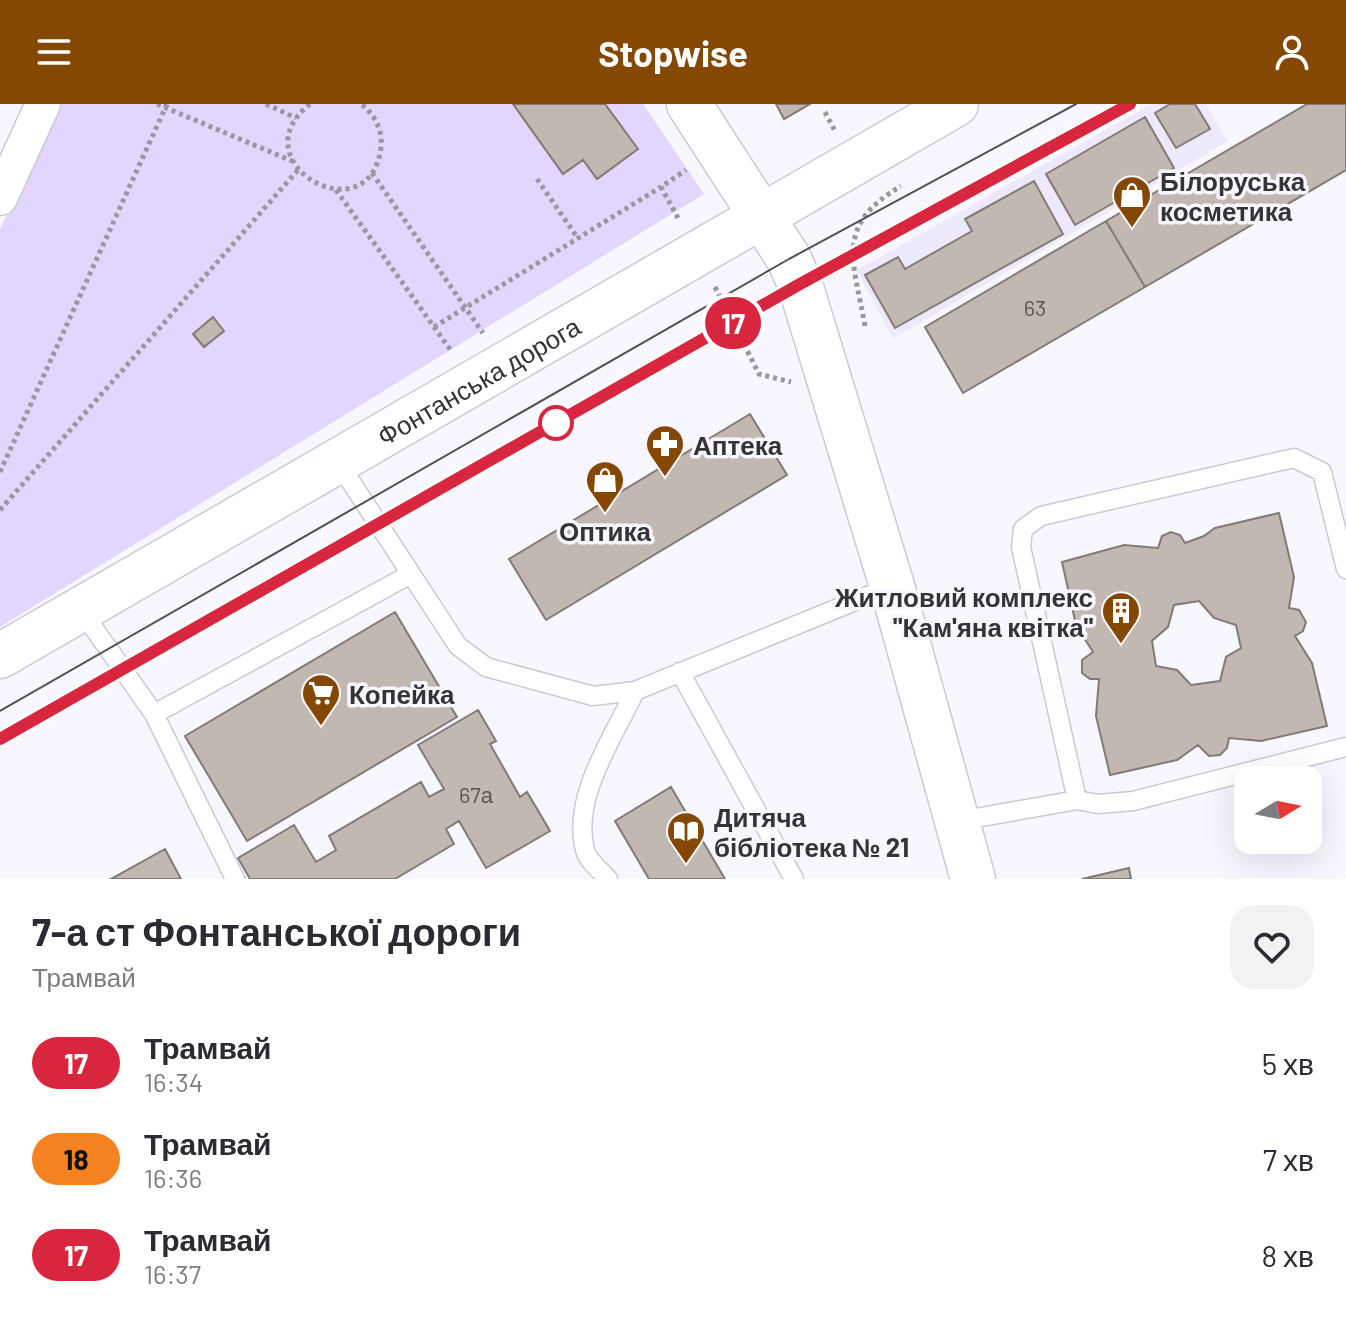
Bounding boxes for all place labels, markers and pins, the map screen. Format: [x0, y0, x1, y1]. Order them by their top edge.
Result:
place label: Білоруська косметика [1160, 165, 1306, 226]
shop icon: Білоруська косметика [1111, 174, 1153, 229]
unlabelled marker [539, 406, 573, 440]
pharmacy icon: Аптека [644, 423, 686, 478]
place label: Аптека [693, 429, 783, 460]
shop icon: Оптика [584, 459, 626, 514]
place label: Оптика [559, 515, 652, 546]
place label: Житловий комплекс "Кам'яна квітка" [834, 581, 1094, 642]
building icon: Житловий комплекс "Кам'яна квітка" [1100, 590, 1142, 645]
supermarket icon: Копейка [300, 672, 342, 727]
place label: Копейка [349, 678, 455, 709]
place label: Дитяча бібліотека № 21 [714, 801, 909, 862]
library icon: Дитяча бібліотека № 21 [665, 810, 707, 865]

